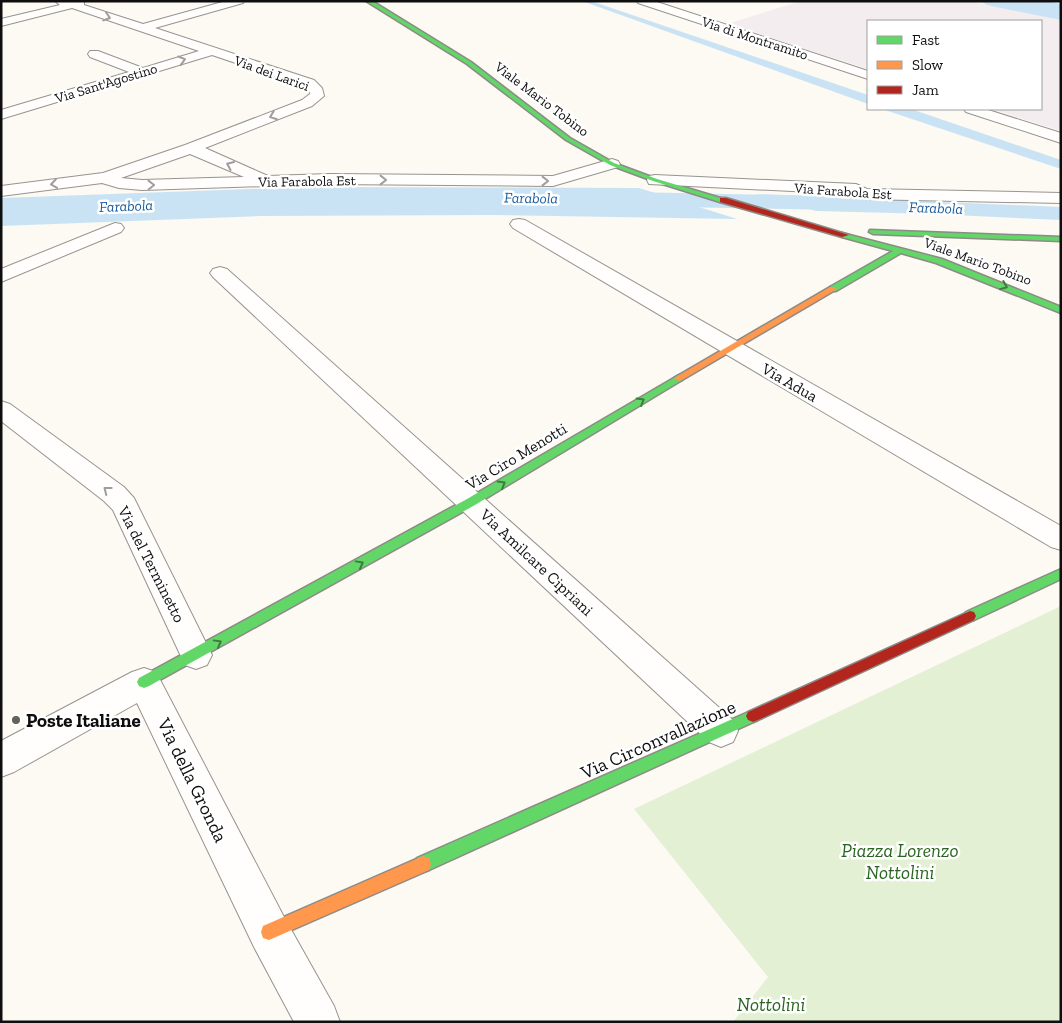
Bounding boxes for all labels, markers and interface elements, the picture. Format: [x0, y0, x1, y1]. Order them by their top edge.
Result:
one-way arrow [102, 11, 110, 21]
street label: Via di Montramito [699, 13, 810, 64]
legend [867, 20, 1042, 110]
text: Fast [912, 31, 940, 49]
street label: Via dei Larici [231, 52, 312, 95]
one-way arrow [177, 56, 186, 66]
text: Slow [912, 56, 944, 74]
street label: Viale Mario Tobino [490, 58, 592, 140]
street label: Via Sant'Agostino [52, 60, 159, 107]
text: Jam [912, 81, 939, 99]
one-way arrow [269, 110, 278, 120]
one-way arrow [226, 160, 235, 171]
street label: Via Farabola Est [257, 172, 357, 191]
one-way arrow [379, 174, 387, 185]
one-way arrow [542, 176, 550, 186]
one-way arrow [50, 178, 58, 189]
one-way arrow [147, 180, 155, 190]
street label: Via Farabola Est [793, 180, 893, 203]
water label: Farabola [504, 189, 558, 207]
water label: Farabola [99, 196, 153, 216]
water label: Farabola [909, 198, 963, 218]
street label: Viale Mario Tobino [921, 234, 1034, 289]
one-way arrow [999, 280, 1008, 291]
street label: Via Adua [758, 358, 821, 406]
one-way arrow [636, 397, 645, 407]
street label: Via Ciro Menotti [462, 419, 571, 495]
one-way arrow [496, 480, 505, 490]
one-way arrow [104, 487, 113, 496]
street label: Via del Terminetto [114, 502, 189, 626]
street label: Via Amilcare Cipriani [476, 504, 597, 620]
one-way arrow [355, 560, 364, 570]
one-way arrow [213, 639, 222, 649]
street label: Via Circonvallazione [576, 695, 739, 784]
place label: Poste Italiane [26, 709, 141, 732]
marker: Poste Italiane [10, 714, 22, 726]
street label: Via della Gronda [152, 714, 232, 846]
park label: Piazza Lorenzo Nottolini [841, 839, 959, 884]
park label: Nottolini [737, 993, 805, 1016]

